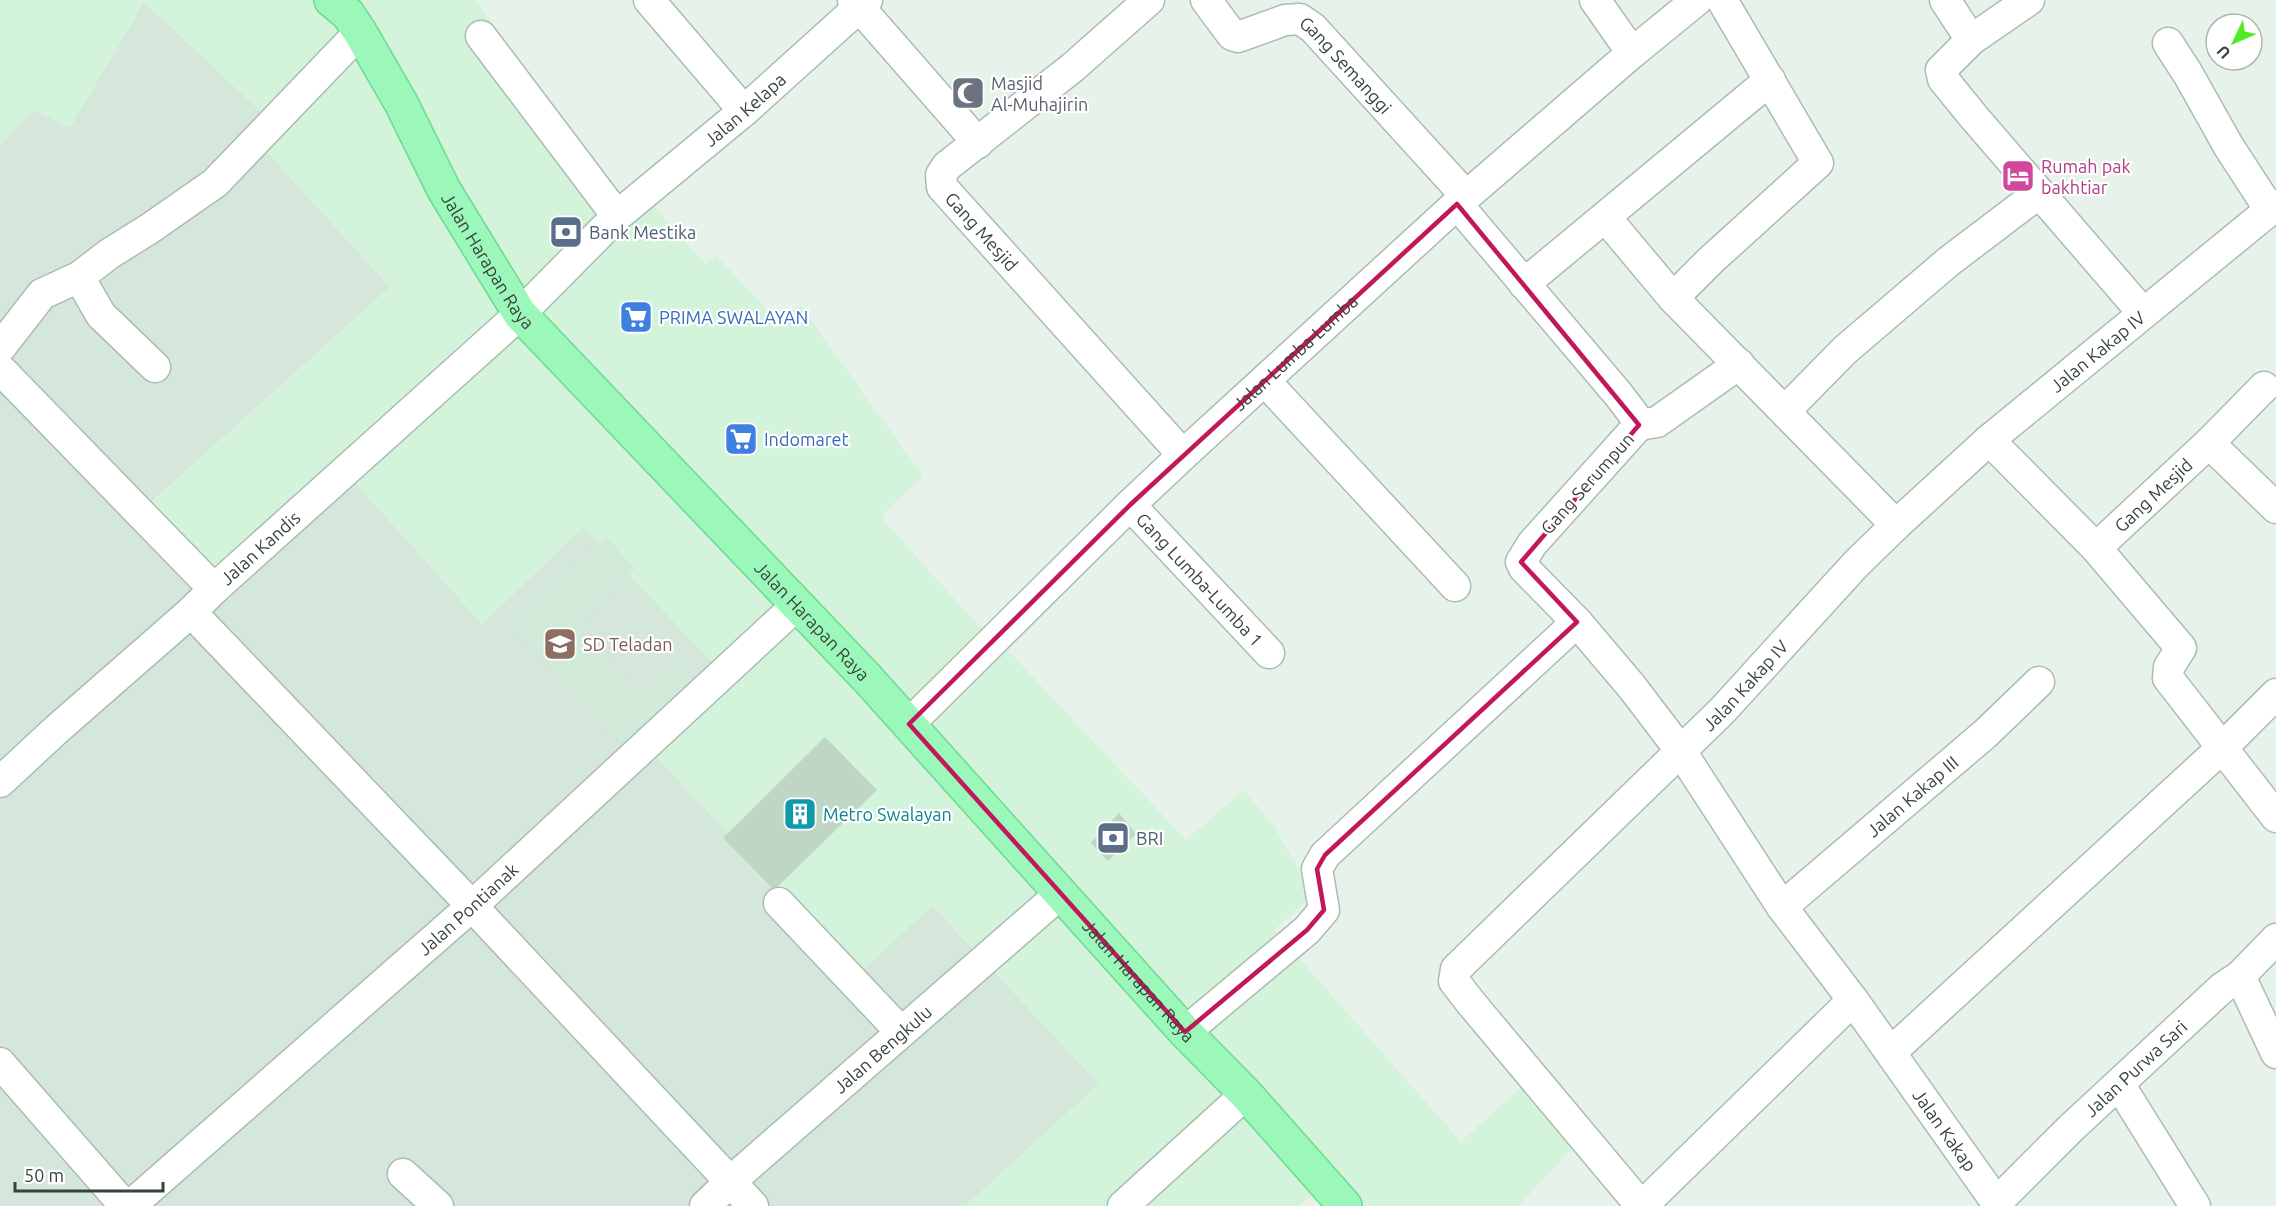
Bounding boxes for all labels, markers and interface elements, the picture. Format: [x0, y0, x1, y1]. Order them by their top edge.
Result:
street label: Gang Semanggi [1296, 12, 1396, 118]
north arrow [2204, 12, 2264, 72]
text: U [2213, 42, 2234, 63]
street label: Jalan Kelapa [700, 69, 789, 150]
place label: Masjid Al-Muhajirin [991, 73, 1088, 114]
mosque icon: Masjid Al-Muhajirin [950, 75, 986, 111]
place label: Rumah pak bakhtiar [2041, 156, 2131, 197]
hotel icon: Rumah pak bakhtiar [2000, 158, 2036, 194]
street label: Gang Mesjid [941, 188, 1022, 275]
street label: Jalan Harapan Raya [438, 189, 539, 333]
bank icon: Bank Mestika [548, 214, 584, 250]
place label: Bank Mestika [589, 222, 696, 242]
street label: Jalan Lumba-Lumba [1229, 290, 1361, 414]
supermarket icon: PRIMA SWALAYAN [618, 299, 654, 335]
place label: PRIMA SWALAYAN [659, 307, 808, 327]
street label: Jalan Kakap IV [2046, 307, 2149, 396]
supermarket icon: Indomaret [723, 421, 759, 457]
street label: Gang Serumpun [1536, 428, 1638, 538]
place label: Indomaret [764, 429, 849, 449]
street label: Gang Mesjid [2110, 454, 2196, 536]
street label: Jalan Kandis [216, 507, 304, 589]
street label: Gang Lumba-Lumba 1 [1133, 509, 1267, 650]
street label: Jalan Harapan Raya [751, 557, 874, 685]
school or university icon: SD Teladan [542, 626, 578, 662]
place label: SD Teladan [583, 634, 672, 654]
street label: Jalan Kakap IV [1698, 635, 1792, 734]
street label: Jalan Kakap III [1862, 752, 1962, 841]
building icon: Metro Swalayan [782, 796, 818, 832]
place label: Metro Swalayan [823, 804, 952, 824]
bank icon: BRI [1095, 820, 1131, 856]
place label: BRI [1136, 828, 1163, 848]
street label: Jalan Pontianak [414, 859, 522, 959]
street label: Jalan Harapan Raya [1079, 916, 1199, 1046]
street label: Jalan Bengkulu [830, 1001, 935, 1097]
street label: Jalan Purwa Sari [2080, 1016, 2191, 1120]
street label: Jalan Kakap [1909, 1085, 1981, 1175]
scale bar [15, 1155, 164, 1193]
text: 50 m [24, 1165, 64, 1185]

